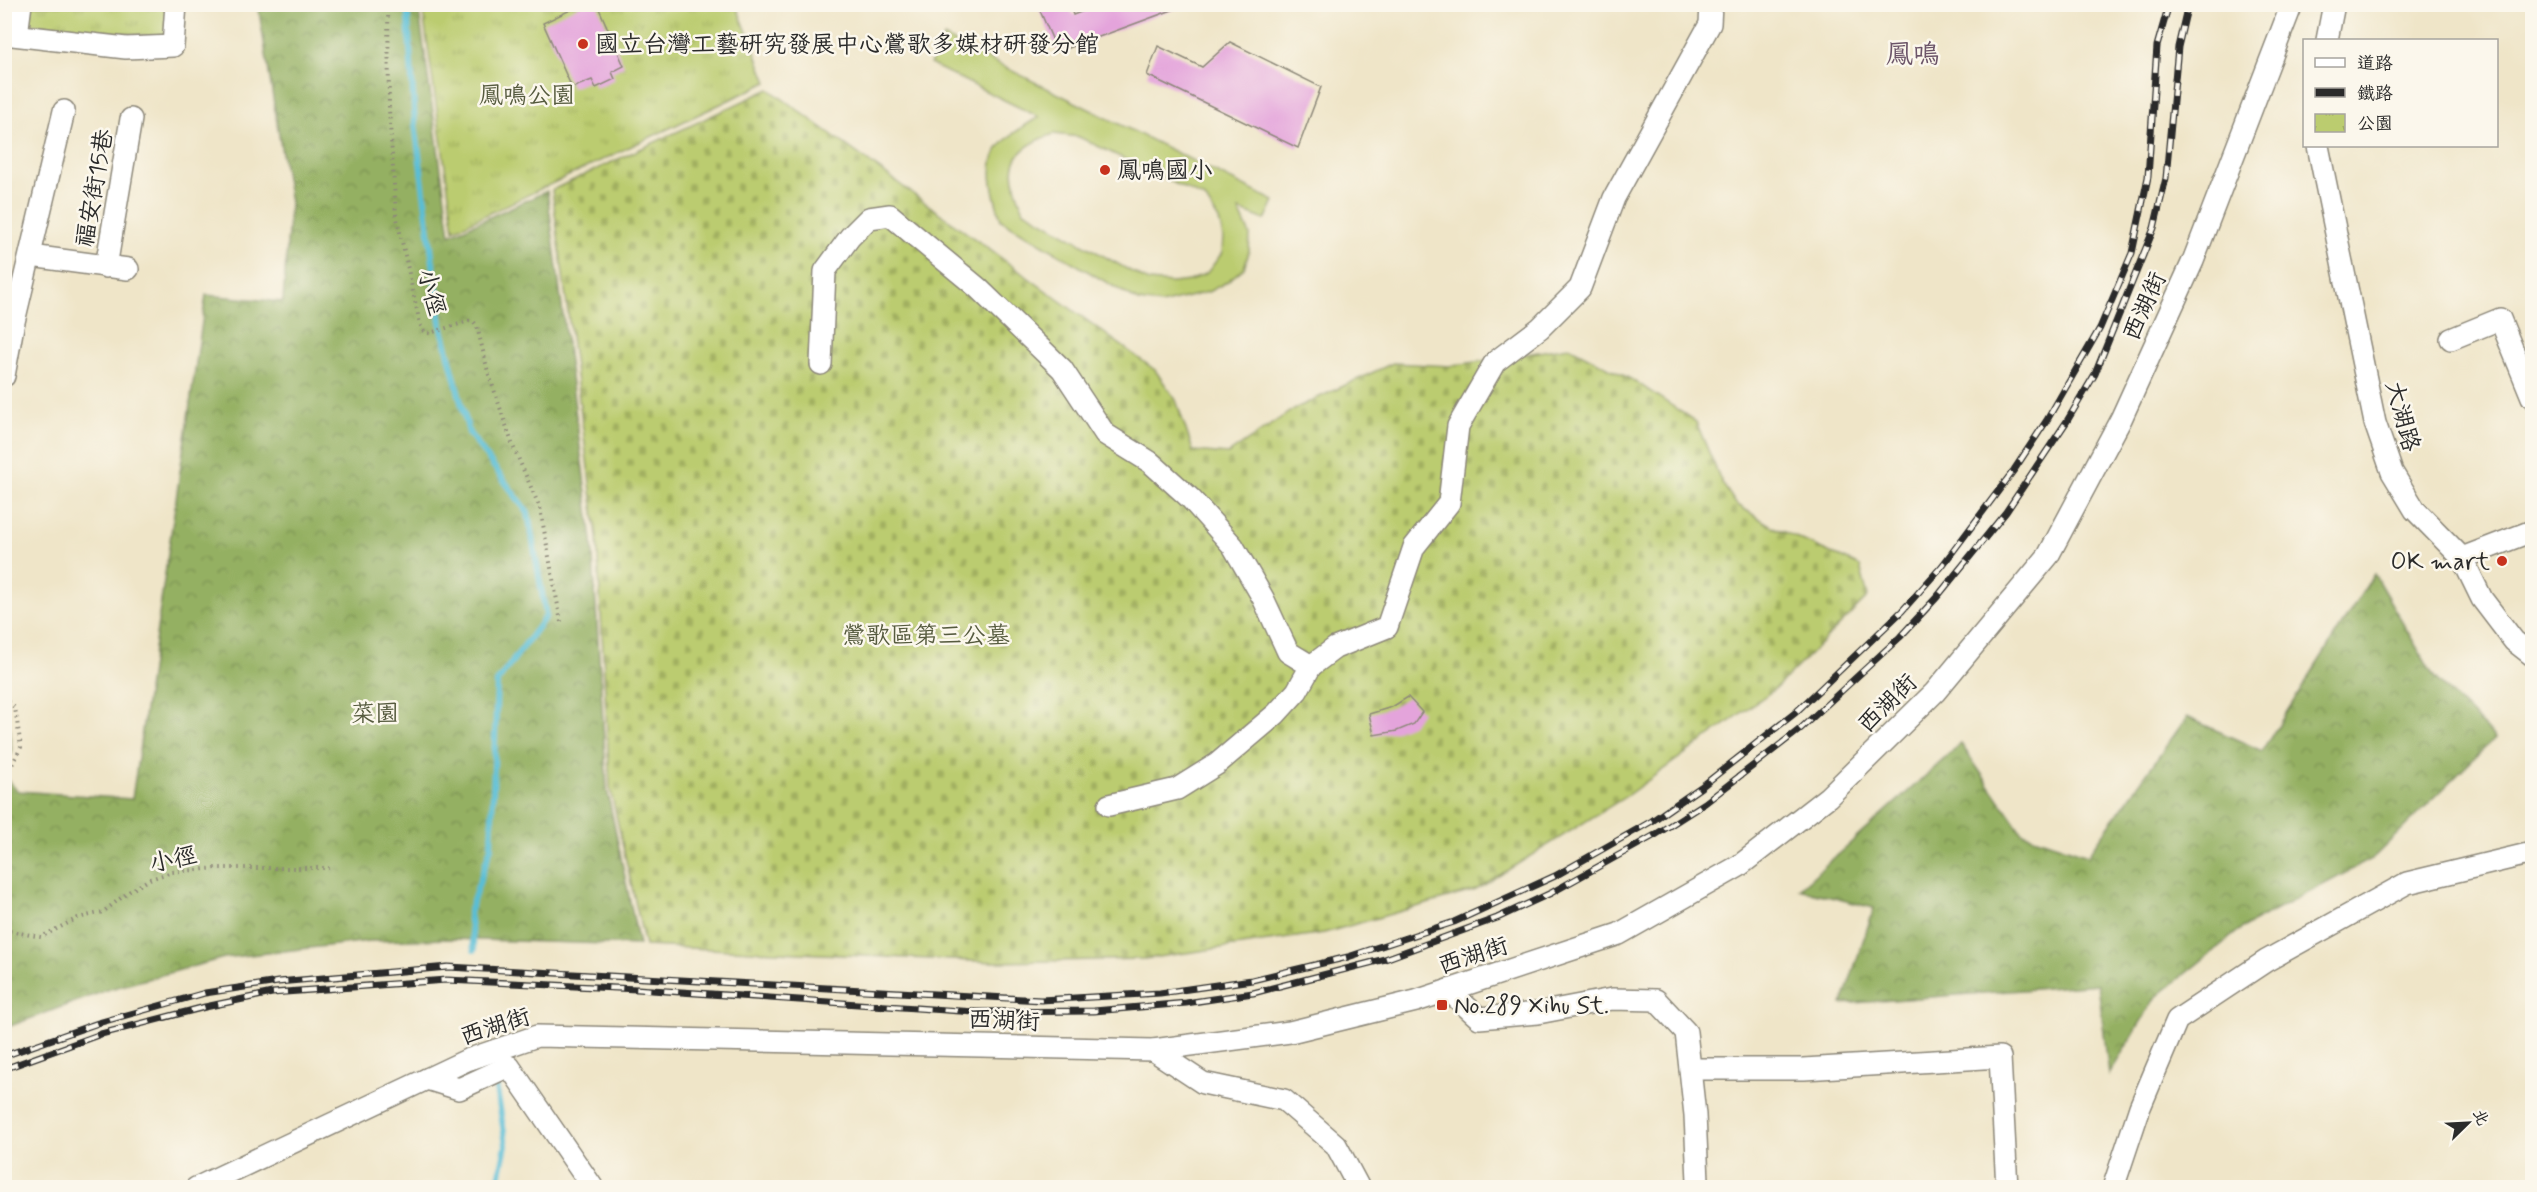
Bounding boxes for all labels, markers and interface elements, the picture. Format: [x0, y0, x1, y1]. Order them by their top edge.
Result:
place label: 國立台灣工藝研究發展中心鶯歌多媒材研發分館 [595, 30, 1099, 61]
marker: 國立台灣工藝研究發展中心鶯歌多媒材研發分館 [576, 37, 590, 51]
district label: 鳳鳴 [1886, 38, 1940, 73]
legend [2303, 39, 2498, 147]
text: 道路 [2357, 52, 2393, 76]
park label: 鳳鳴公園 [479, 81, 575, 112]
text: 鐵路 [2357, 82, 2393, 106]
text: 公園 [2357, 112, 2393, 136]
street label: 福安街15巷 [70, 127, 121, 250]
place label: 鳳鳴國小 [1117, 156, 1213, 187]
marker: 鳳鳴國小 [1098, 163, 1112, 177]
street label: 小徑 [409, 265, 452, 320]
street label: 西湖街 [2117, 267, 2174, 346]
street label: 大湖路 [2377, 378, 2426, 455]
place label: OK mart [2390, 547, 2490, 578]
marker: OK mart [2495, 554, 2509, 568]
park label: 鶯歌區第三公墓 [842, 621, 1010, 652]
street label: 西湖街 [1852, 668, 1924, 740]
park label: 菜園 [351, 699, 399, 730]
street label: 小徑 [147, 840, 200, 881]
street label: 西湖街 [1434, 931, 1512, 982]
place label: No.289 Xihu St. [1454, 991, 1609, 1022]
marker: No.289 Xihu St. [1435, 998, 1449, 1012]
street label: 西湖街 [456, 1002, 534, 1053]
street label: 西湖街 [967, 1005, 1040, 1038]
north arrow [2438, 1093, 2498, 1153]
text: 北 [2467, 1106, 2493, 1129]

